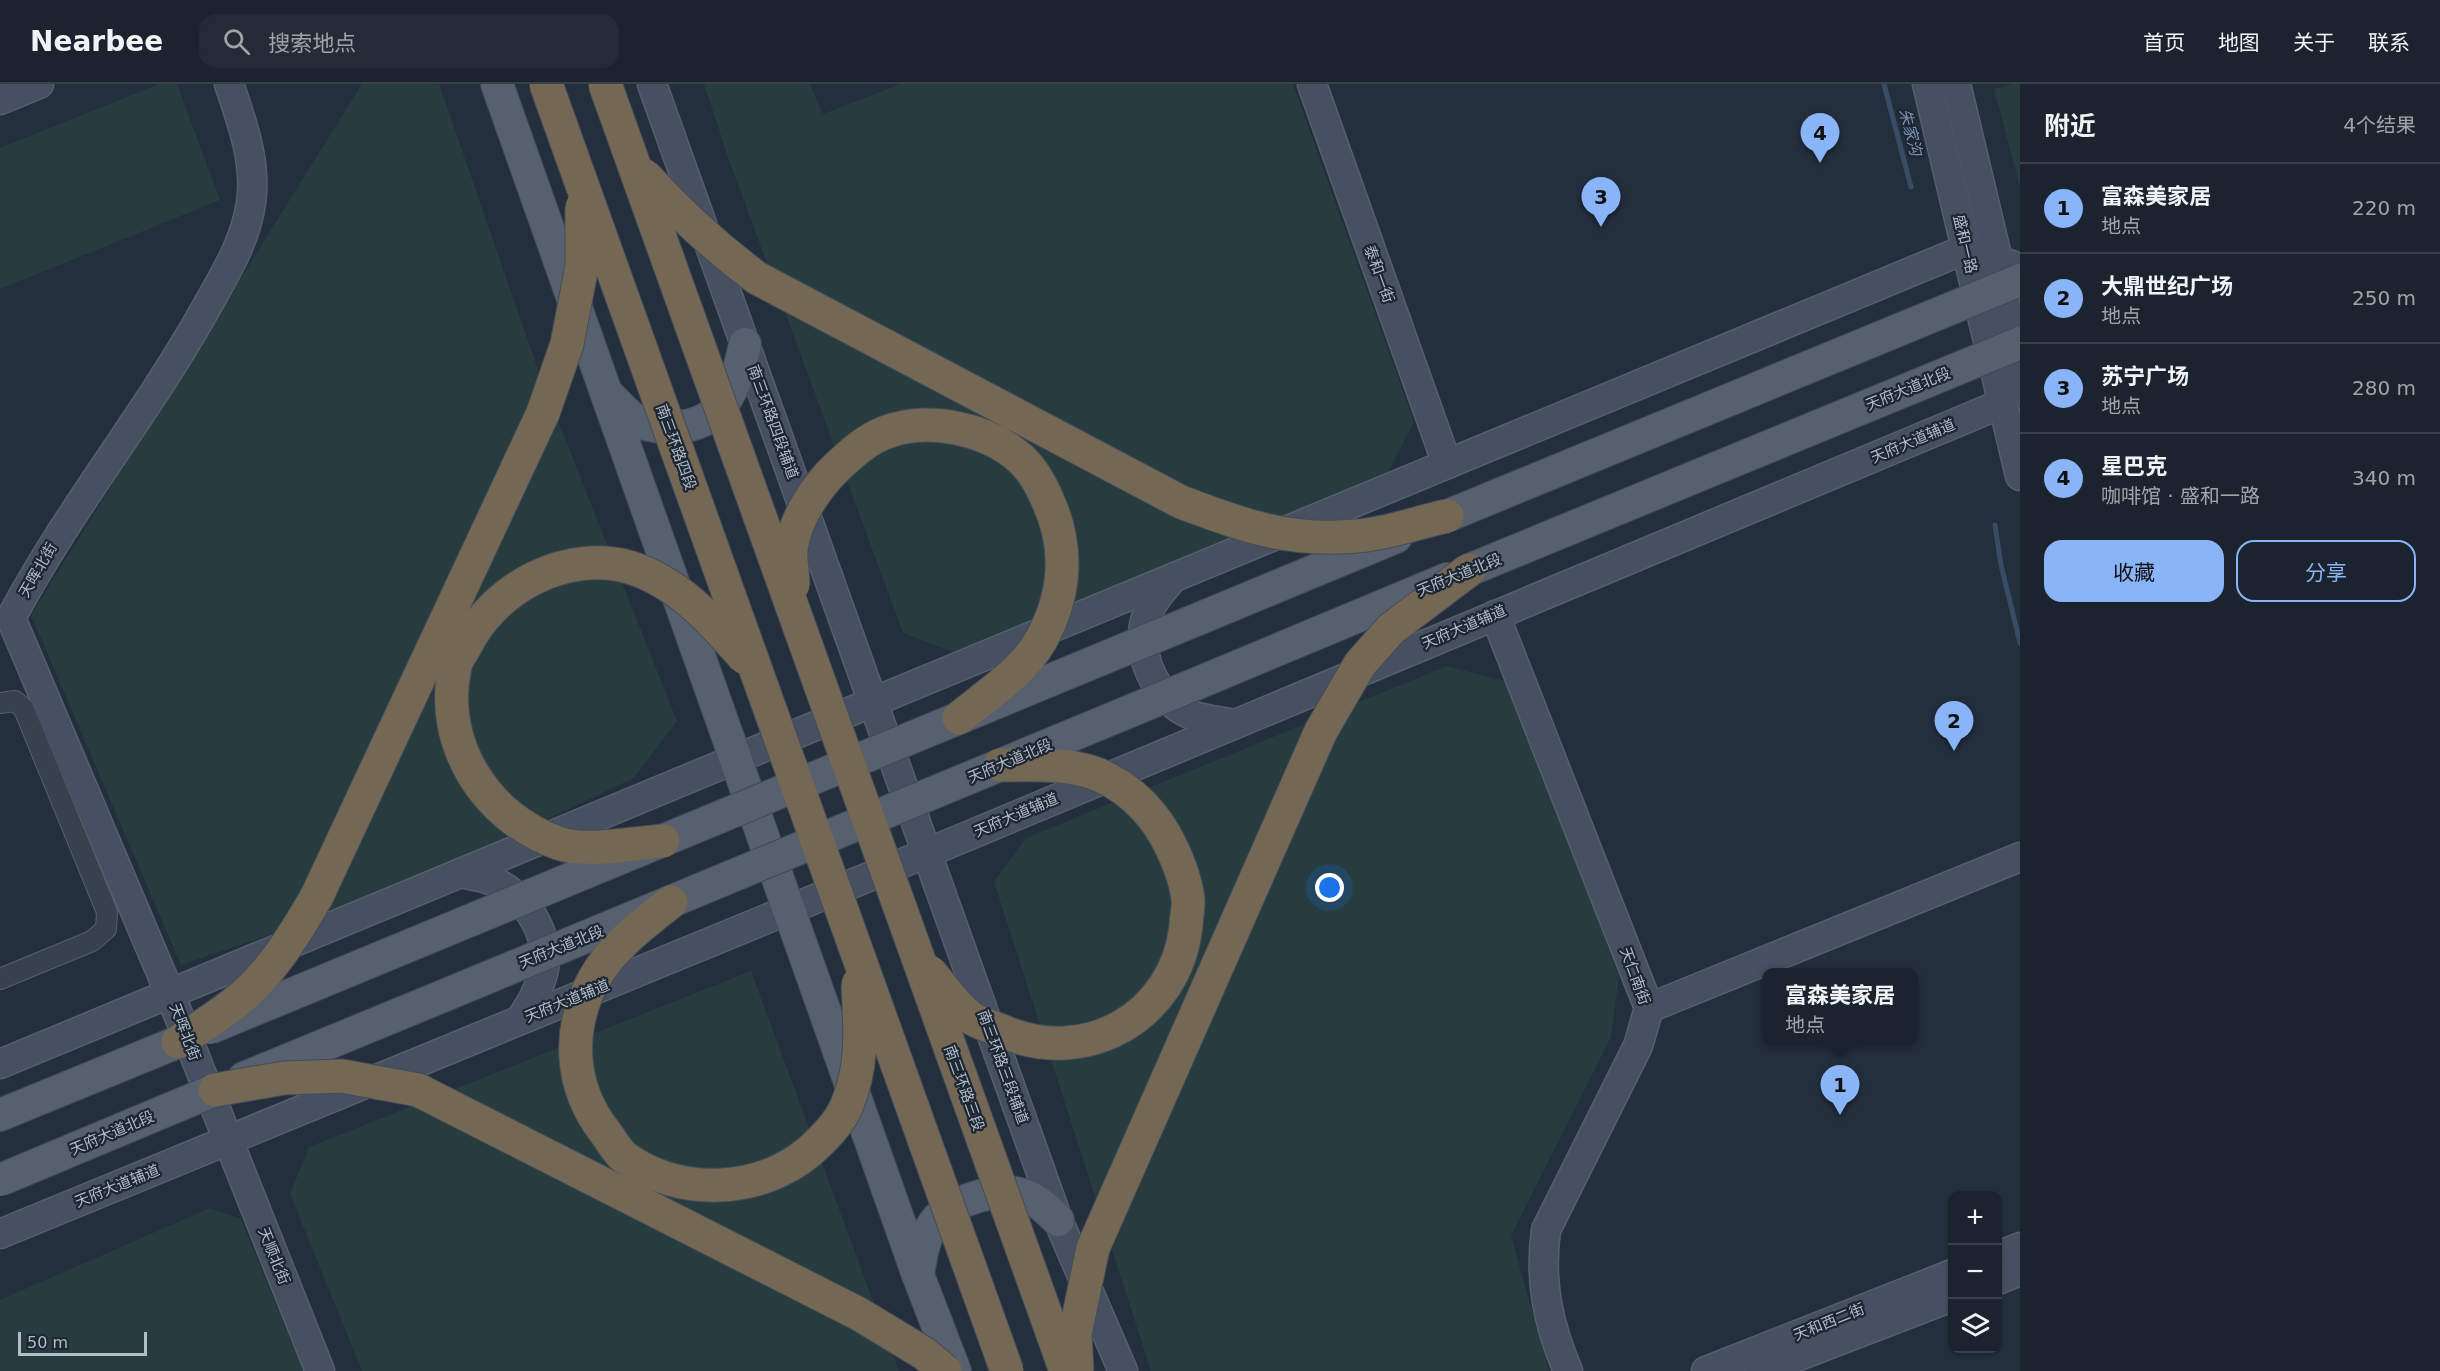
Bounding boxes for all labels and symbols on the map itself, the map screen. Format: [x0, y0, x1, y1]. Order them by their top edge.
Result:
water label: 朱家沟 [1895, 106, 1926, 160]
pin: 4 [1800, 113, 1840, 163]
pin: 3 [1582, 178, 1620, 227]
street label: 盛和一路 [1949, 213, 1981, 275]
street label: 泰和一街 [1360, 243, 1398, 305]
street label: 南三环路四段辅道 [744, 363, 802, 481]
street label: 天府大道北段 [1863, 364, 1953, 414]
street label: 南三环路四段 [652, 402, 700, 492]
street label: 天府大道辅道 [1868, 415, 1958, 467]
street label: 天晖北街 [15, 540, 61, 600]
street label: 天府大道北段 [1414, 550, 1504, 600]
street label: 天府大道辅道 [1419, 601, 1509, 653]
pin: 2 [1934, 702, 1974, 751]
street label: 天府大道北段 [965, 735, 1055, 787]
street label: 天府大道辅道 [971, 789, 1061, 841]
your location [1315, 873, 1344, 902]
street label: 天府大道北段 [516, 922, 606, 972]
street label: 天仁南街 [1616, 945, 1654, 1007]
street label: 天府大道辅道 [522, 976, 612, 1026]
street label: 天晖北街 [166, 1001, 204, 1063]
street label: 南三环路三段辅道 [974, 1008, 1032, 1126]
street label: 南三环路三段 [940, 1043, 988, 1133]
pin: 1 [1820, 1066, 1860, 1115]
street label: 天府大道北段 [67, 1107, 157, 1159]
street label: 天府大道辅道 [72, 1161, 162, 1211]
street label: 天顺北街 [254, 1225, 294, 1287]
street label: 天和西二街 [1791, 1300, 1867, 1344]
scale bar [18, 1329, 147, 1356]

